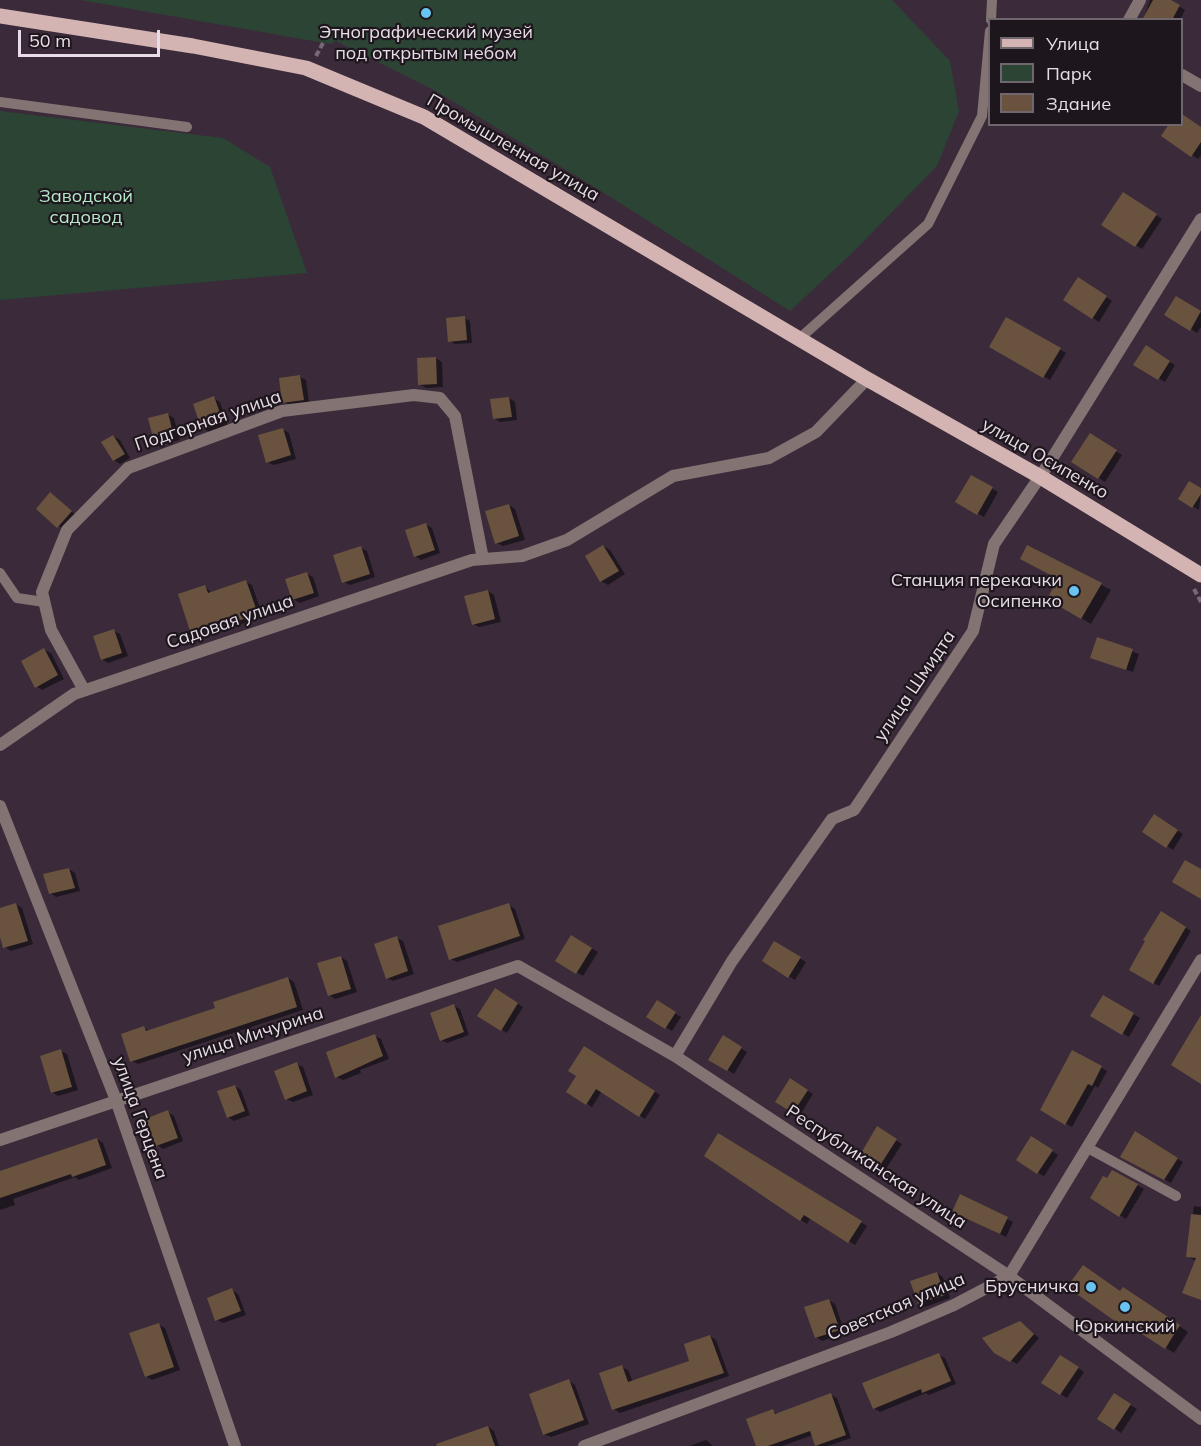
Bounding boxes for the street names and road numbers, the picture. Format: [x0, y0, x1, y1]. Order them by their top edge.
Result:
street label: Промышленная улица [423, 90, 603, 206]
street label: Подгорная улица [132, 386, 284, 456]
street label: улица Осипенко [978, 414, 1112, 504]
street label: Садовая улица [164, 590, 296, 654]
street label: улица Шмидта [870, 626, 960, 746]
street label: улица Мичурина [180, 1002, 326, 1068]
street label: улица Герцена [108, 1054, 172, 1182]
street label: Республиканская улица [782, 1101, 970, 1233]
street label: Советская улица [824, 1268, 968, 1346]

